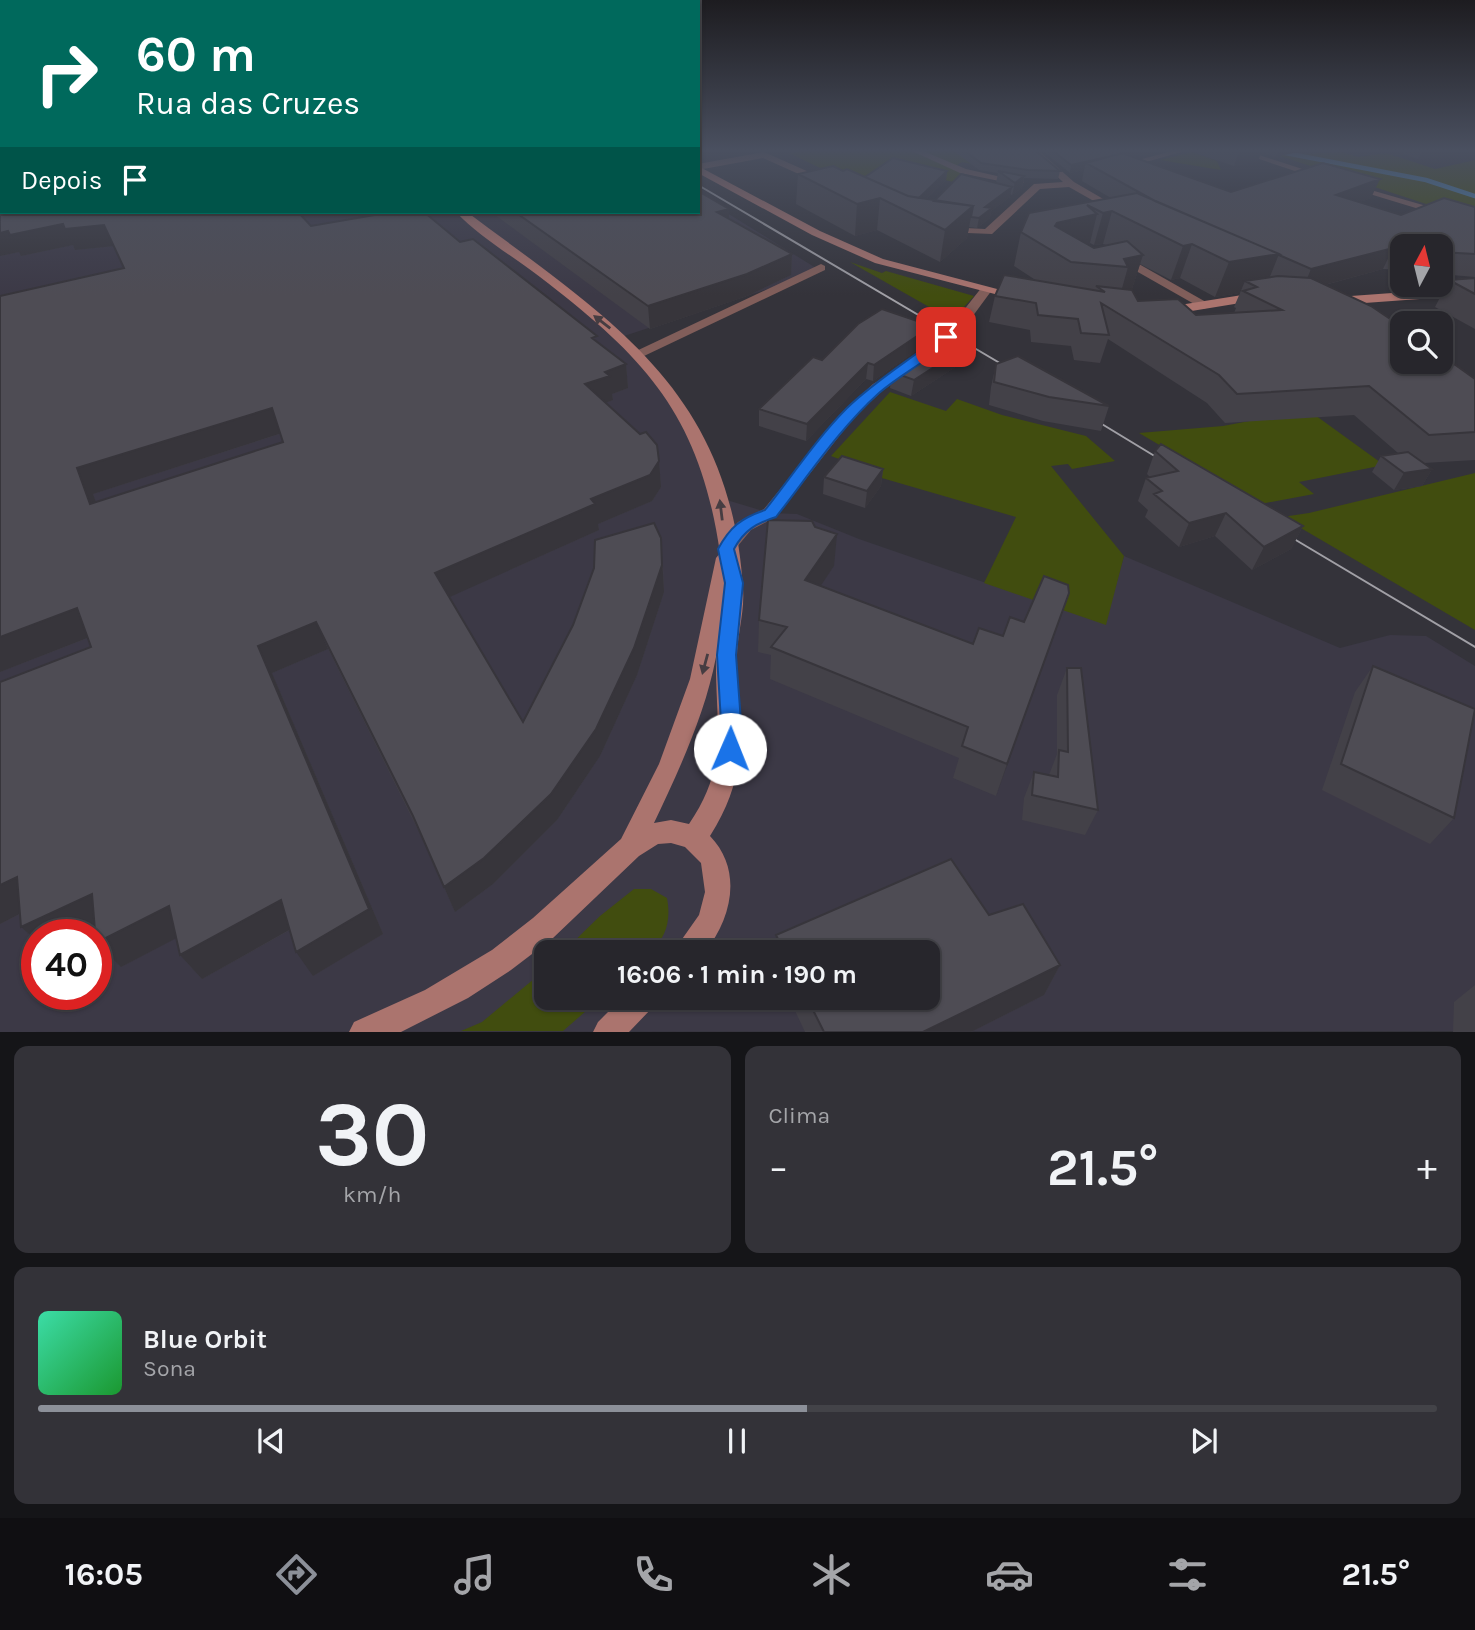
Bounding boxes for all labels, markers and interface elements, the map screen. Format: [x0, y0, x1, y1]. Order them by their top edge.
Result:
text: 60 m [136, 26, 256, 83]
icon: right [21, 28, 112, 119]
text: Rua das Cruzes [136, 85, 360, 122]
icon: arrive [116, 161, 154, 199]
text: Depois [21, 165, 102, 196]
north arrow [1390, 234, 1452, 298]
map controls [1390, 234, 1453, 374]
pin [916, 307, 976, 367]
button: search [1390, 311, 1453, 374]
one-way arrow [593, 316, 611, 330]
icon: arrive [927, 318, 965, 356]
one-way arrow [716, 499, 727, 521]
one-way arrow [699, 653, 710, 675]
position arrow [693, 712, 767, 786]
speed limit sign: 40 [21, 919, 112, 1010]
text: 16:06 · 1 min · 190 m [617, 959, 857, 990]
text: 30 [315, 1082, 429, 1188]
text: Clima [769, 1102, 830, 1129]
text: 21.5° [1047, 1137, 1159, 1198]
text: − [769, 1145, 788, 1190]
text: + [1417, 1145, 1437, 1190]
text: km/h [343, 1181, 401, 1208]
text: Blue Orbit [143, 1324, 267, 1355]
text: Sona [143, 1355, 196, 1382]
icon: previous [252, 1422, 290, 1460]
icon: pause [718, 1422, 756, 1460]
icon: next [1185, 1422, 1223, 1460]
icon: directions [272, 1550, 321, 1599]
icon: music [450, 1550, 499, 1599]
icon: phone [629, 1550, 678, 1599]
icon: climate [807, 1550, 856, 1599]
icon: car [985, 1550, 1034, 1599]
icon: filters [1163, 1550, 1212, 1599]
text: 16:05 [65, 1556, 143, 1593]
text: 21.5° [1342, 1556, 1410, 1593]

